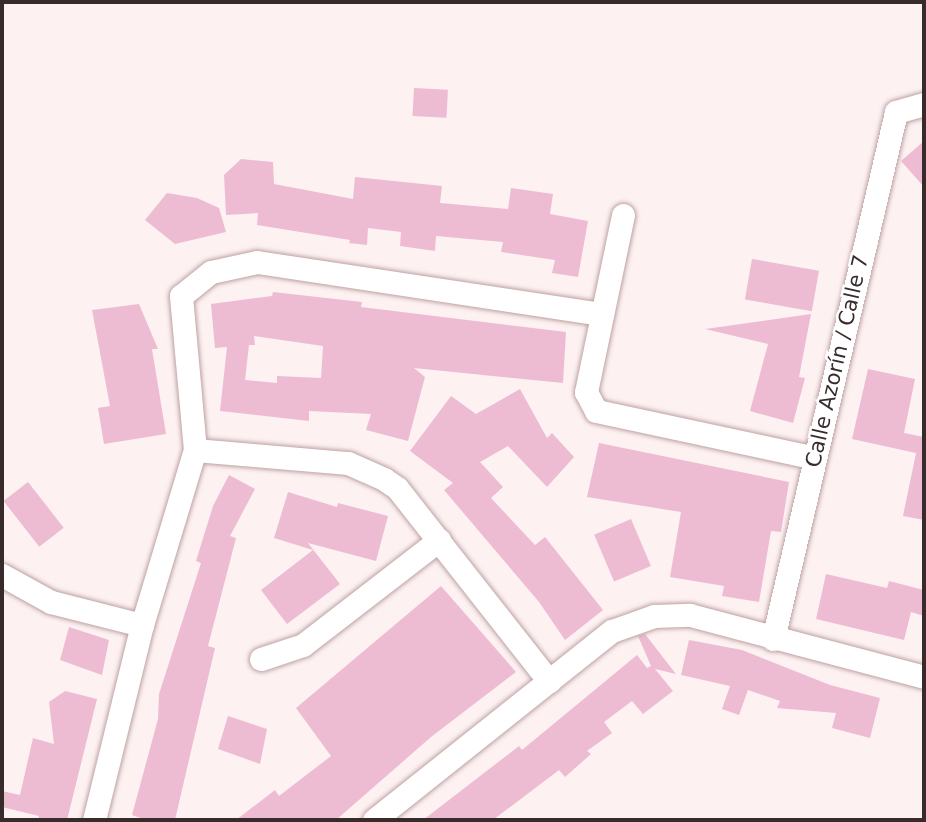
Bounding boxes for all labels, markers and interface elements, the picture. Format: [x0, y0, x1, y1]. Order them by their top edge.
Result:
street label: Calle Azorín / Calle 7 [800, 252, 874, 470]

